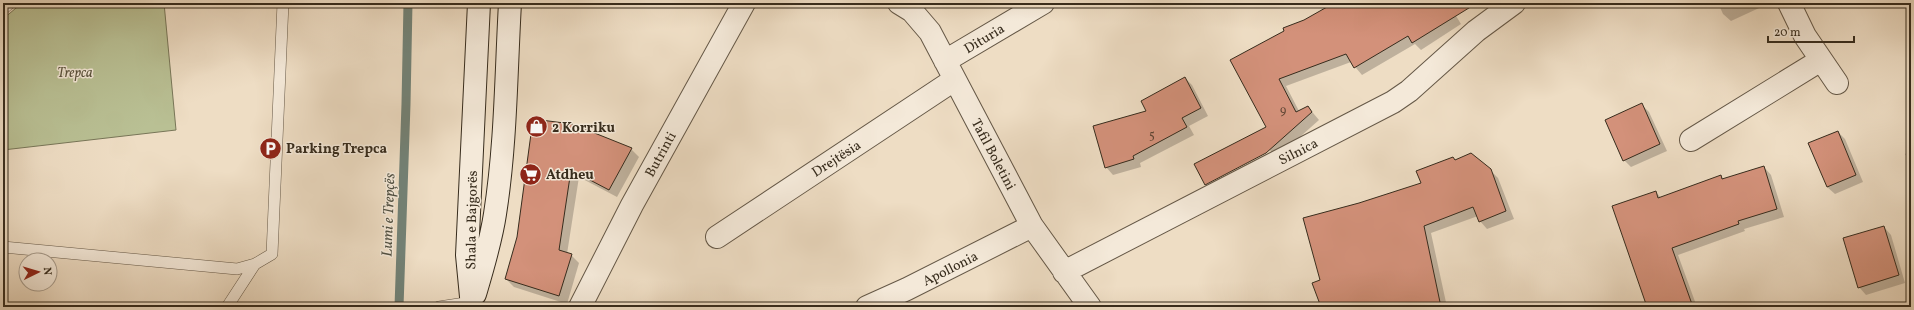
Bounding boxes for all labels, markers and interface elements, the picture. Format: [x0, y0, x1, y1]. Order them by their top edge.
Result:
scale bar [1768, 18, 1854, 44]
street label: Dituria [961, 20, 1009, 59]
text: 20 m [1774, 25, 1801, 41]
park label: Trepca [57, 64, 93, 83]
house number: 9 [1280, 103, 1286, 119]
shop icon: 2 Korriku [523, 114, 549, 140]
street label: Tafil Boletini [966, 116, 1020, 194]
place label: 2 Korriku [552, 119, 615, 138]
house number: 5 [1149, 128, 1155, 144]
street label: Butrinti [641, 129, 682, 181]
street label: Silnica [1276, 134, 1322, 170]
parking icon: Parking Trepca [258, 135, 284, 161]
street label: Drejtësia [808, 136, 865, 182]
place label: Parking Trepca [286, 140, 388, 159]
supermarket icon: Atdheu [518, 161, 544, 187]
place label: Atdheu [546, 166, 594, 185]
street label: Shala e Bajgorës [462, 170, 483, 270]
water label: Lumi e Trepçës [378, 172, 401, 257]
street label: Apollonia [920, 247, 982, 291]
north arrow [18, 252, 58, 292]
text: N [39, 267, 54, 276]

